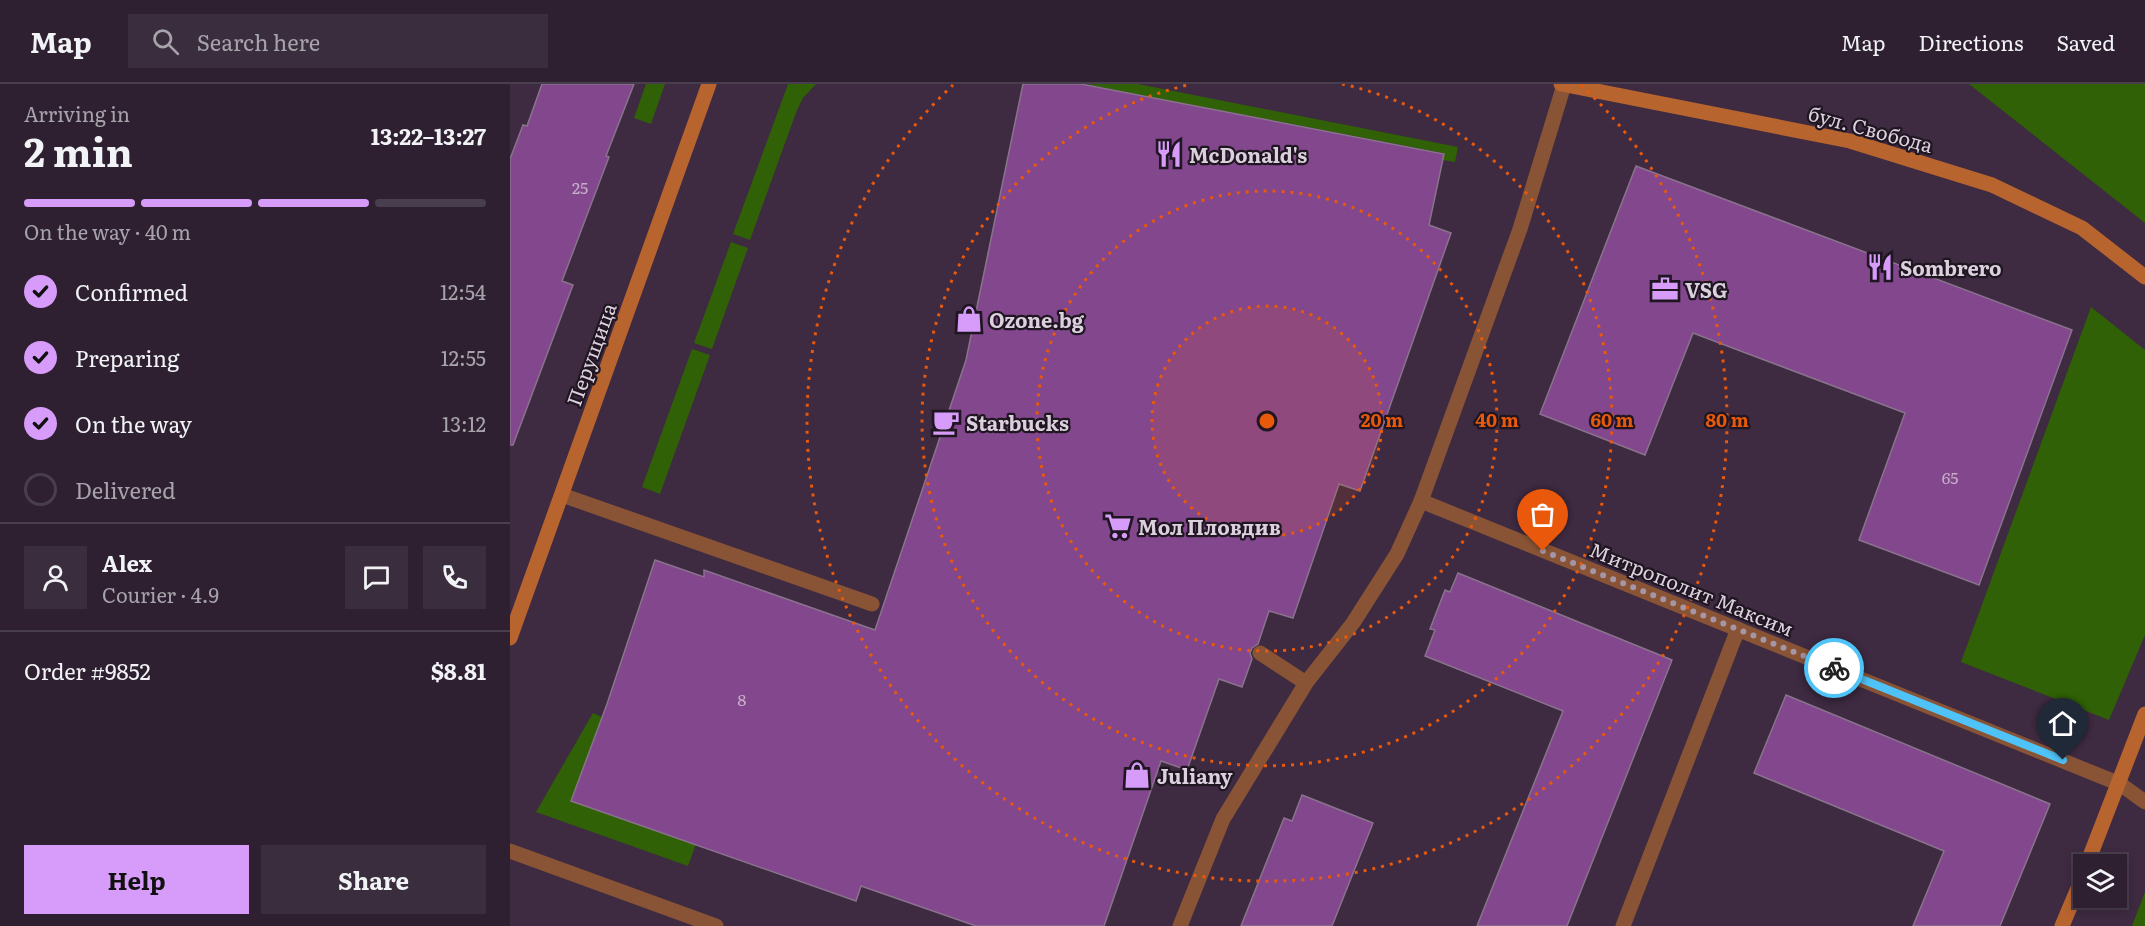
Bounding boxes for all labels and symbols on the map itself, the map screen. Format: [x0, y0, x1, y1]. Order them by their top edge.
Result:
street label: бул. Свобода [1805, 97, 1937, 159]
restaurant icon: McDonald's [1154, 139, 1184, 169]
place label: McDonald's [1189, 139, 1307, 169]
house number: 25 [572, 175, 588, 199]
restaurant icon: Sombrero [1865, 252, 1895, 282]
place label: Sombrero [1900, 252, 2002, 282]
office icon: VSG [1650, 274, 1680, 304]
place label: VSG [1685, 274, 1727, 304]
street label: Перущица [557, 298, 623, 410]
shop icon: Ozone.bg [954, 304, 984, 334]
place label: Ozone.bg [989, 304, 1085, 334]
text: 20 m [1361, 406, 1403, 433]
text: 40 m [1475, 406, 1519, 433]
text: 60 m [1590, 406, 1634, 433]
text: 80 m [1705, 406, 1749, 433]
cafe icon: Starbucks [931, 407, 961, 437]
place label: Starbucks [966, 407, 1069, 437]
centre of rings [1257, 411, 1277, 431]
house number: 65 [1942, 465, 1958, 489]
pin [1517, 489, 1568, 551]
supermarket icon: Мол Пловдив [1103, 511, 1133, 541]
place label: Мол Пловдив [1138, 511, 1281, 541]
street label: Митрополит Максим [1586, 533, 1798, 643]
courier [1804, 638, 1864, 698]
house number: 8 [738, 687, 747, 711]
pin [2037, 698, 2088, 760]
shop icon: Juliany [1122, 760, 1152, 790]
place label: Juliany [1157, 760, 1233, 790]

